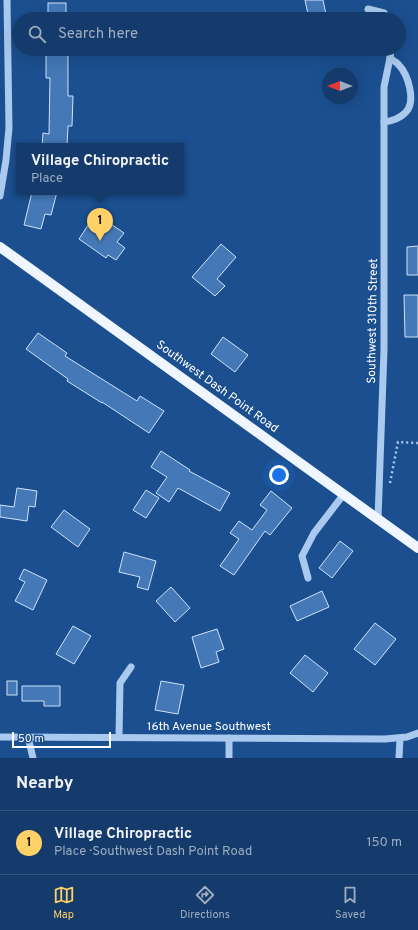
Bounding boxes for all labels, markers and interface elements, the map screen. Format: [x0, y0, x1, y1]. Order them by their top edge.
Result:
search box [12, 12, 406, 56]
icon: search [26, 23, 48, 45]
text: Search here [58, 25, 138, 44]
north arrow [322, 68, 358, 104]
popup [16, 143, 184, 195]
text: Village Chiropractic [31, 152, 169, 171]
text: Place [31, 171, 63, 187]
pin: 1 [87, 208, 113, 241]
street label: Southwest 310th Street [364, 258, 382, 384]
street label: Southwest Dash Point Road [153, 337, 281, 437]
your location [269, 465, 289, 485]
street label: 16th Avenue Southwest [147, 719, 271, 735]
scale bar [12, 730, 111, 749]
text: 50 m [18, 732, 44, 746]
text: Nearby [16, 773, 73, 795]
text: Village Chiropractic [54, 825, 192, 844]
text: 1 [26, 835, 32, 851]
text: 150 m [367, 835, 402, 851]
text: Place · Southwest Dash Point Road [54, 844, 252, 860]
tab: Map [53, 884, 75, 922]
tab: Directions [180, 884, 230, 922]
tab: Saved [335, 884, 365, 922]

